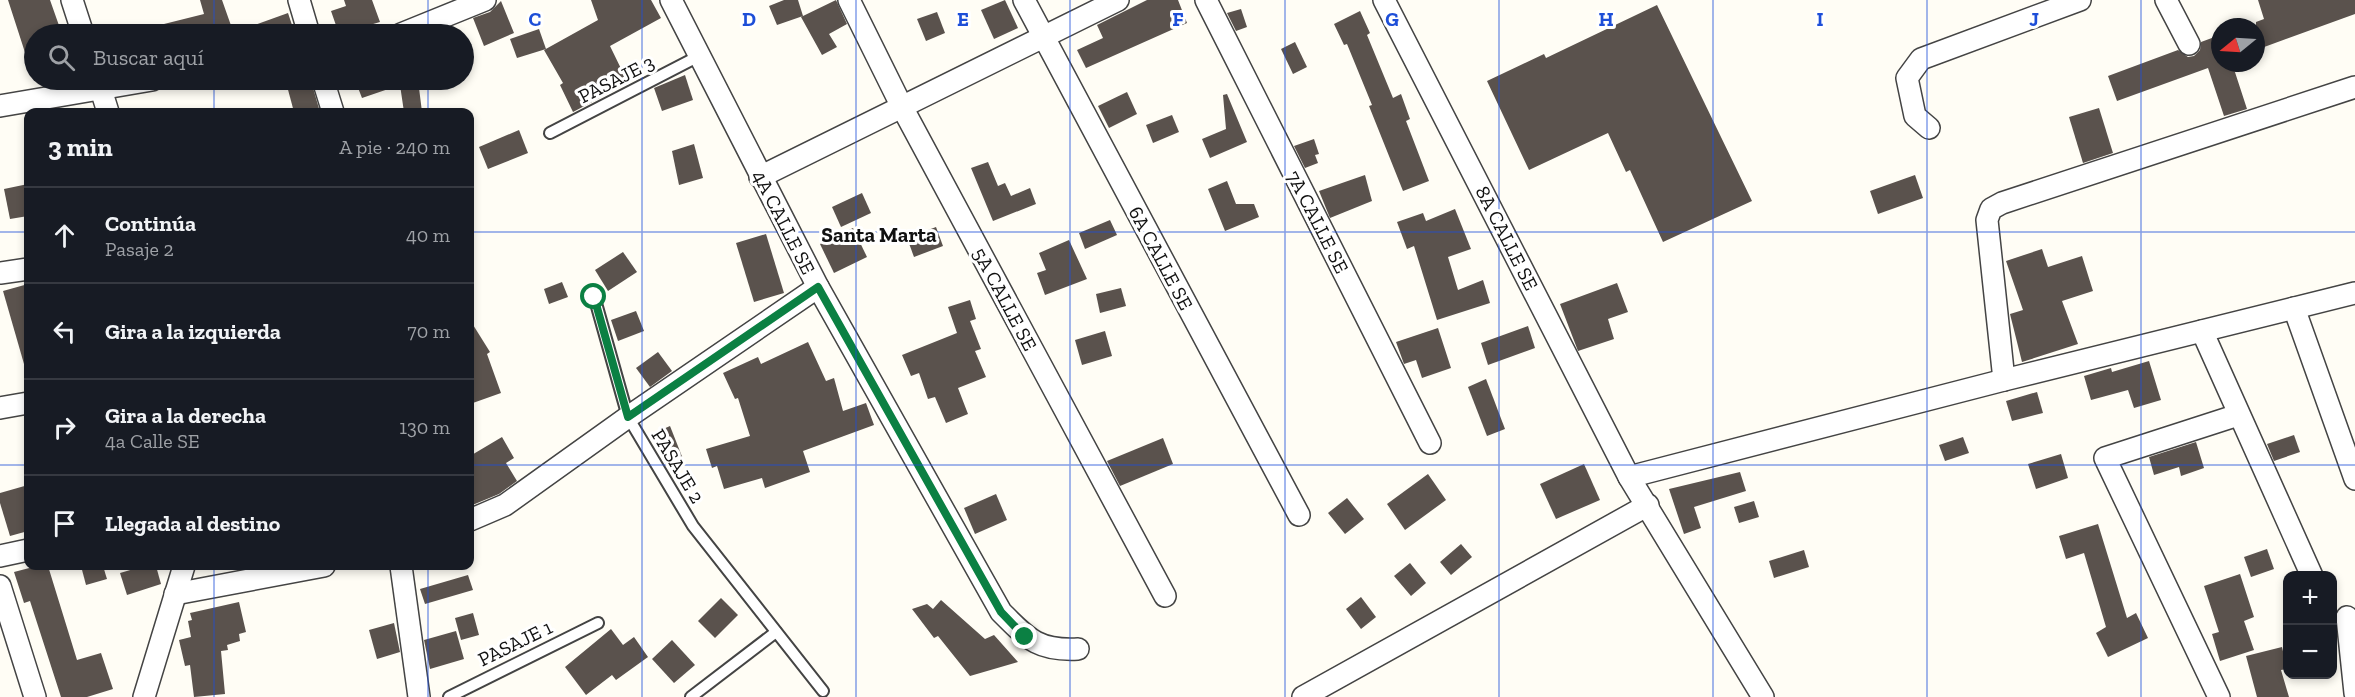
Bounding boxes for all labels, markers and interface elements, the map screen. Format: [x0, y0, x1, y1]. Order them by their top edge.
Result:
text: C [529, 7, 542, 31]
text: D [742, 7, 756, 31]
text: E [957, 7, 969, 31]
text: F [1172, 7, 1184, 31]
text: G [1385, 7, 1399, 31]
text: H [1598, 7, 1614, 31]
text: I [1816, 7, 1824, 31]
text: J [2029, 7, 2039, 31]
north arrow [2211, 18, 2265, 72]
search box [24, 24, 474, 90]
icon: search [45, 41, 78, 74]
text: Buscar aquí [93, 44, 204, 71]
street label: PASAJE 3 [574, 50, 658, 108]
text: 3 min [48, 131, 113, 163]
text: A pie · 240 m [339, 135, 450, 159]
street label: 4A CALLE SE [747, 166, 821, 278]
street label: 7A CALLE SE [1282, 167, 1354, 277]
street label: 8A CALLE SE [1470, 182, 1544, 294]
street label: 6A CALLE SE [1124, 202, 1198, 314]
text: Continúa [105, 210, 196, 237]
icon: ahead [48, 219, 81, 252]
district label: Santa Marta [821, 222, 937, 247]
text: 40 m [406, 223, 450, 247]
text: Pasaje 2 [105, 237, 174, 261]
street label: 5A CALLE SE [968, 243, 1042, 355]
route start [580, 283, 606, 309]
icon: left [48, 315, 81, 348]
text: Gira a la izquierda [105, 318, 281, 345]
text: 70 m [407, 319, 450, 343]
text: Gira a la derecha [105, 402, 266, 429]
icon: right [48, 411, 81, 444]
text: 130 m [399, 415, 450, 439]
street label: PASAJE 2 [646, 425, 710, 507]
text: 4a Calle SE [105, 429, 200, 453]
icon: arrive [48, 507, 81, 540]
text: Llegada al destino [105, 510, 280, 537]
map controls [2283, 571, 2337, 679]
button: + [2283, 571, 2337, 625]
street label: PASAJE 1 [474, 615, 556, 671]
route end [1011, 623, 1037, 649]
button: − [2283, 625, 2337, 679]

